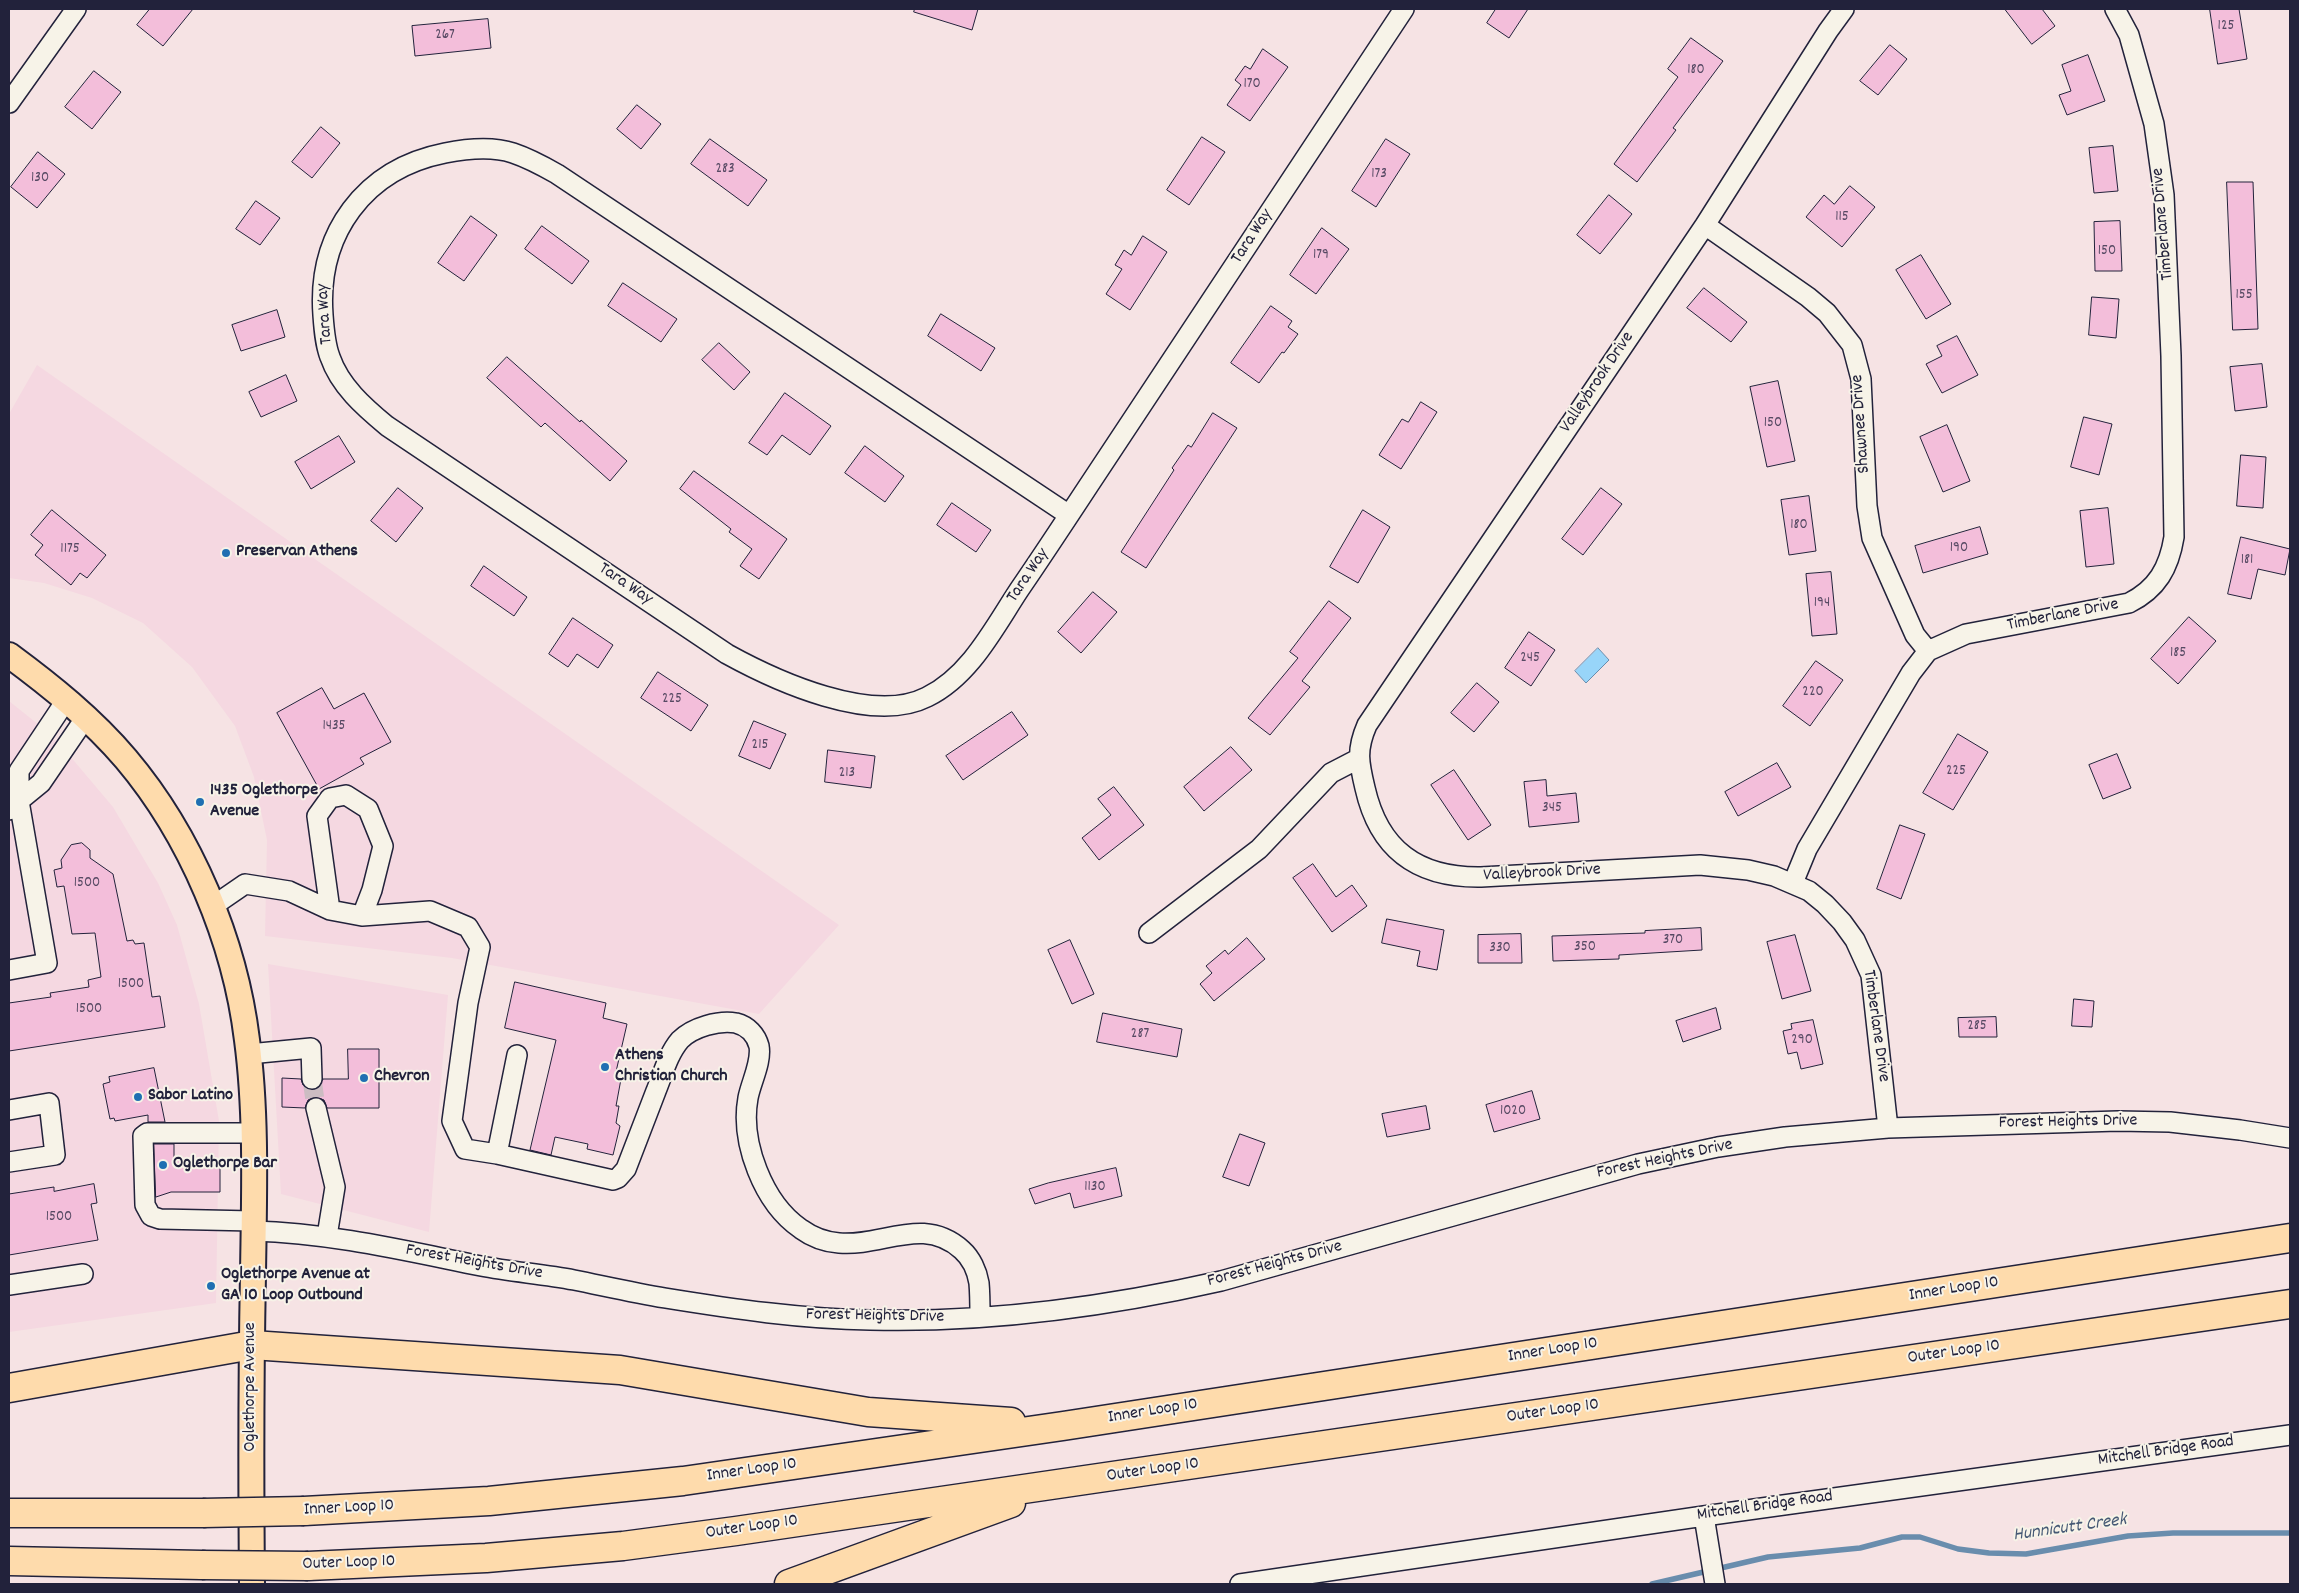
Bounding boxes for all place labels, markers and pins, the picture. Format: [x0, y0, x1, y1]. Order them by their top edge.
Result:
place label: Preservan Athens [236, 542, 358, 564]
marker: Preservan Athens [220, 547, 232, 559]
place label: 1435 Oglethorpe Avenue [210, 781, 318, 824]
marker: 1435 Oglethorpe Avenue [194, 796, 206, 808]
place label: Athens Christian Church [615, 1046, 728, 1088]
marker: Athens Christian Church [599, 1061, 611, 1073]
place label: Chevron [374, 1067, 430, 1089]
marker: Chevron [358, 1072, 370, 1084]
place label: Sabor Latino [148, 1086, 233, 1108]
marker: Sabor Latino [132, 1091, 144, 1103]
place label: Oglethorpe Bar [173, 1154, 277, 1176]
marker: Oglethorpe Bar [157, 1159, 169, 1171]
place label: Oglethorpe Avenue at GA 10 Loop Outbound [221, 1265, 370, 1308]
marker: Oglethorpe Avenue at GA 10 Loop Outbound [205, 1280, 217, 1292]

